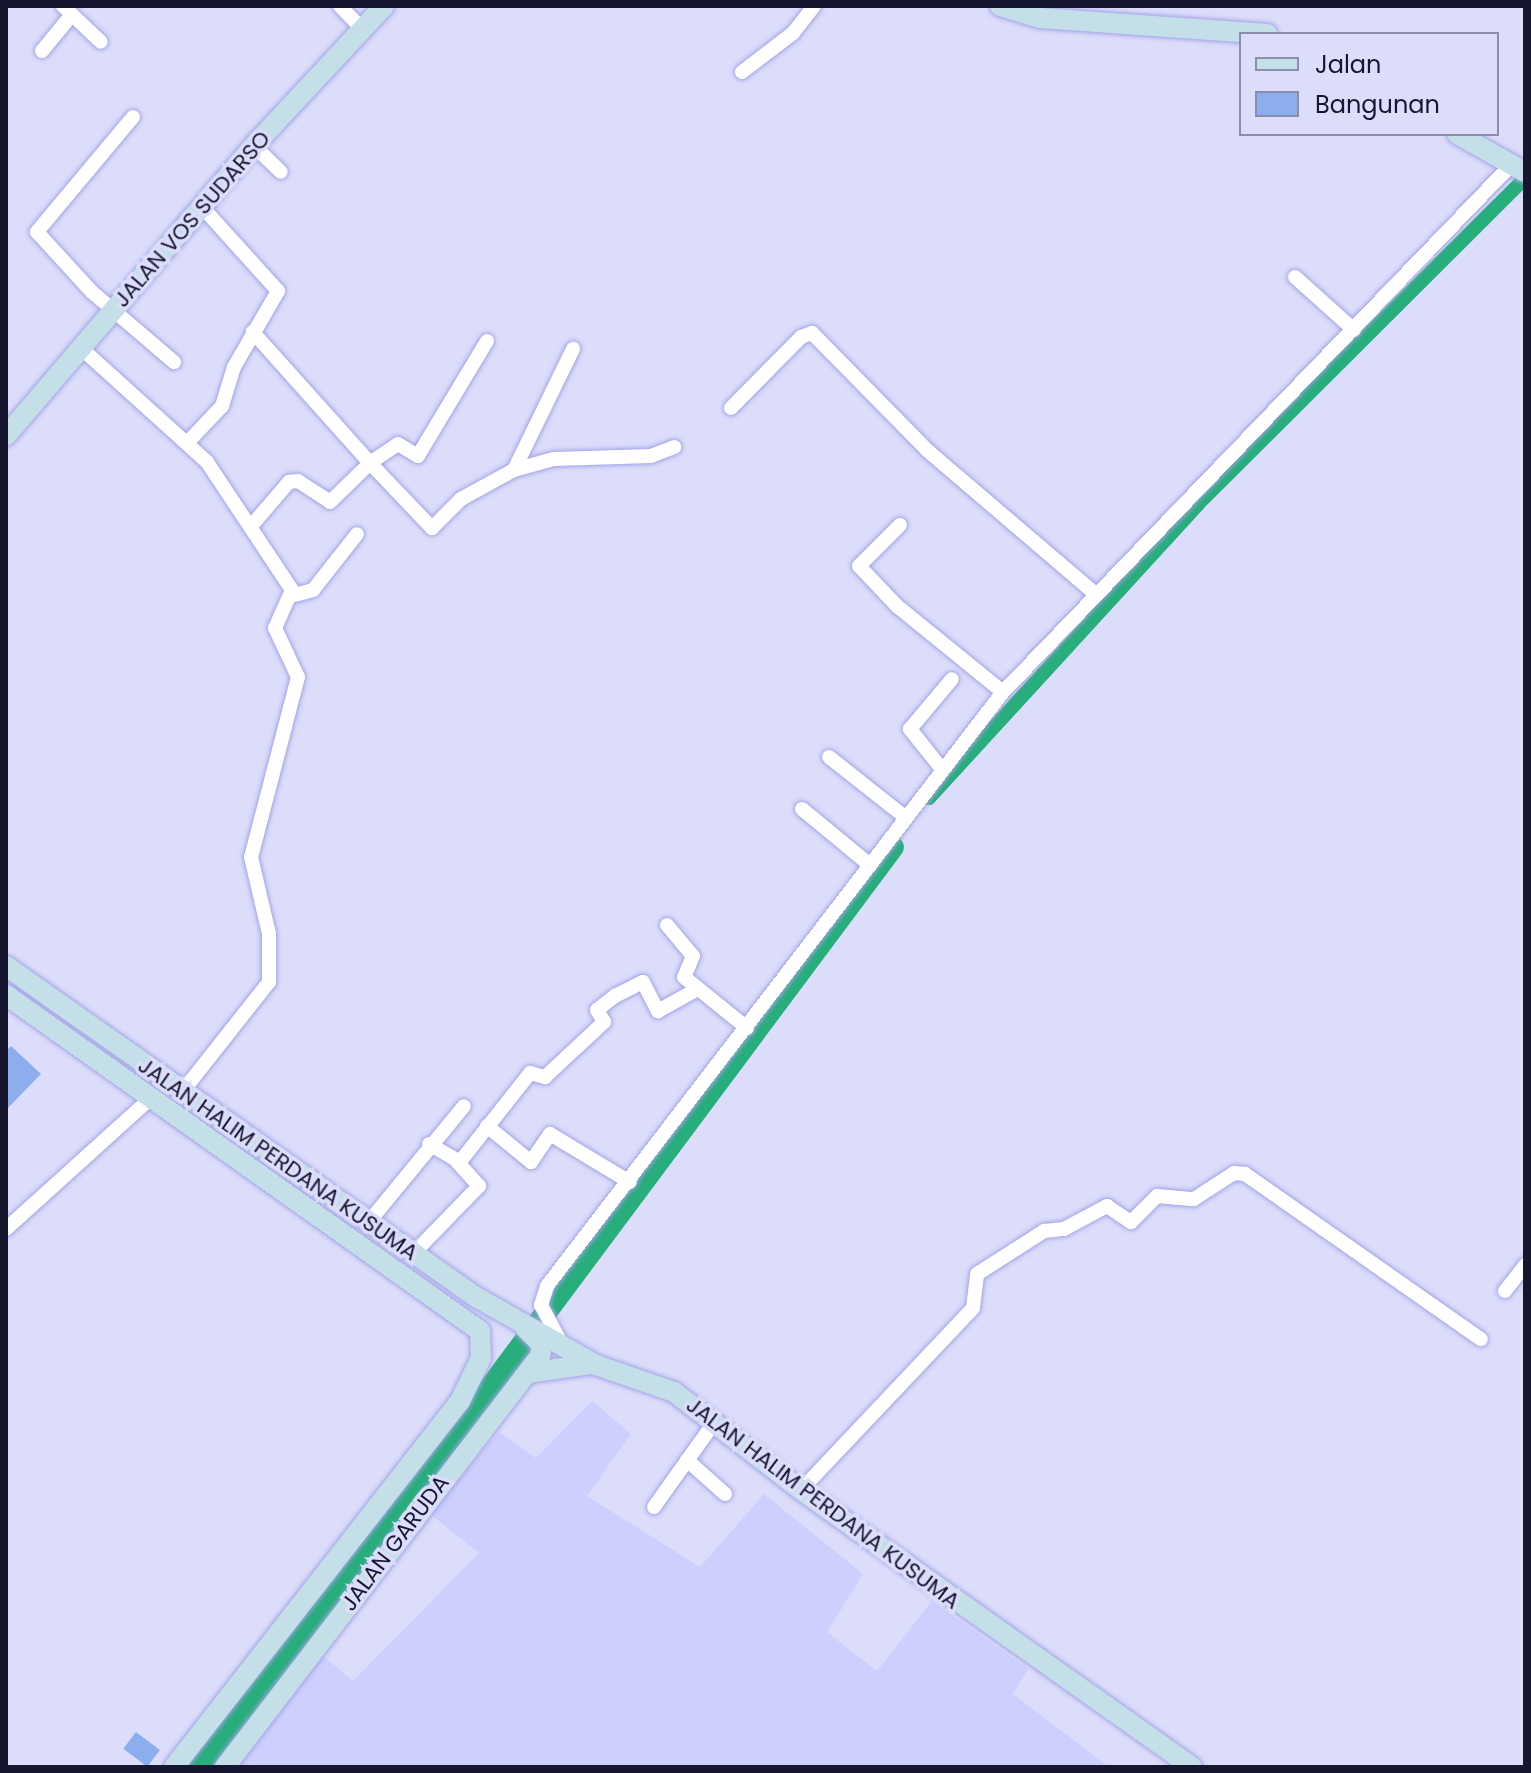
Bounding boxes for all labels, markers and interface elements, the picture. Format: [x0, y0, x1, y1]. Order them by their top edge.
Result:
legend [1239, 32, 1499, 136]
text: Jalan [1315, 48, 1381, 81]
text: Bangunan [1315, 88, 1440, 121]
street label: JALAN VOS SUDARSO [108, 125, 276, 313]
street label: JALAN HALIM PERDANA KUSUMA [133, 1052, 423, 1266]
street label: JALAN HALIM PERDANA KUSUMA [681, 1392, 965, 1614]
street label: JALAN GARUDA [335, 1470, 455, 1616]

